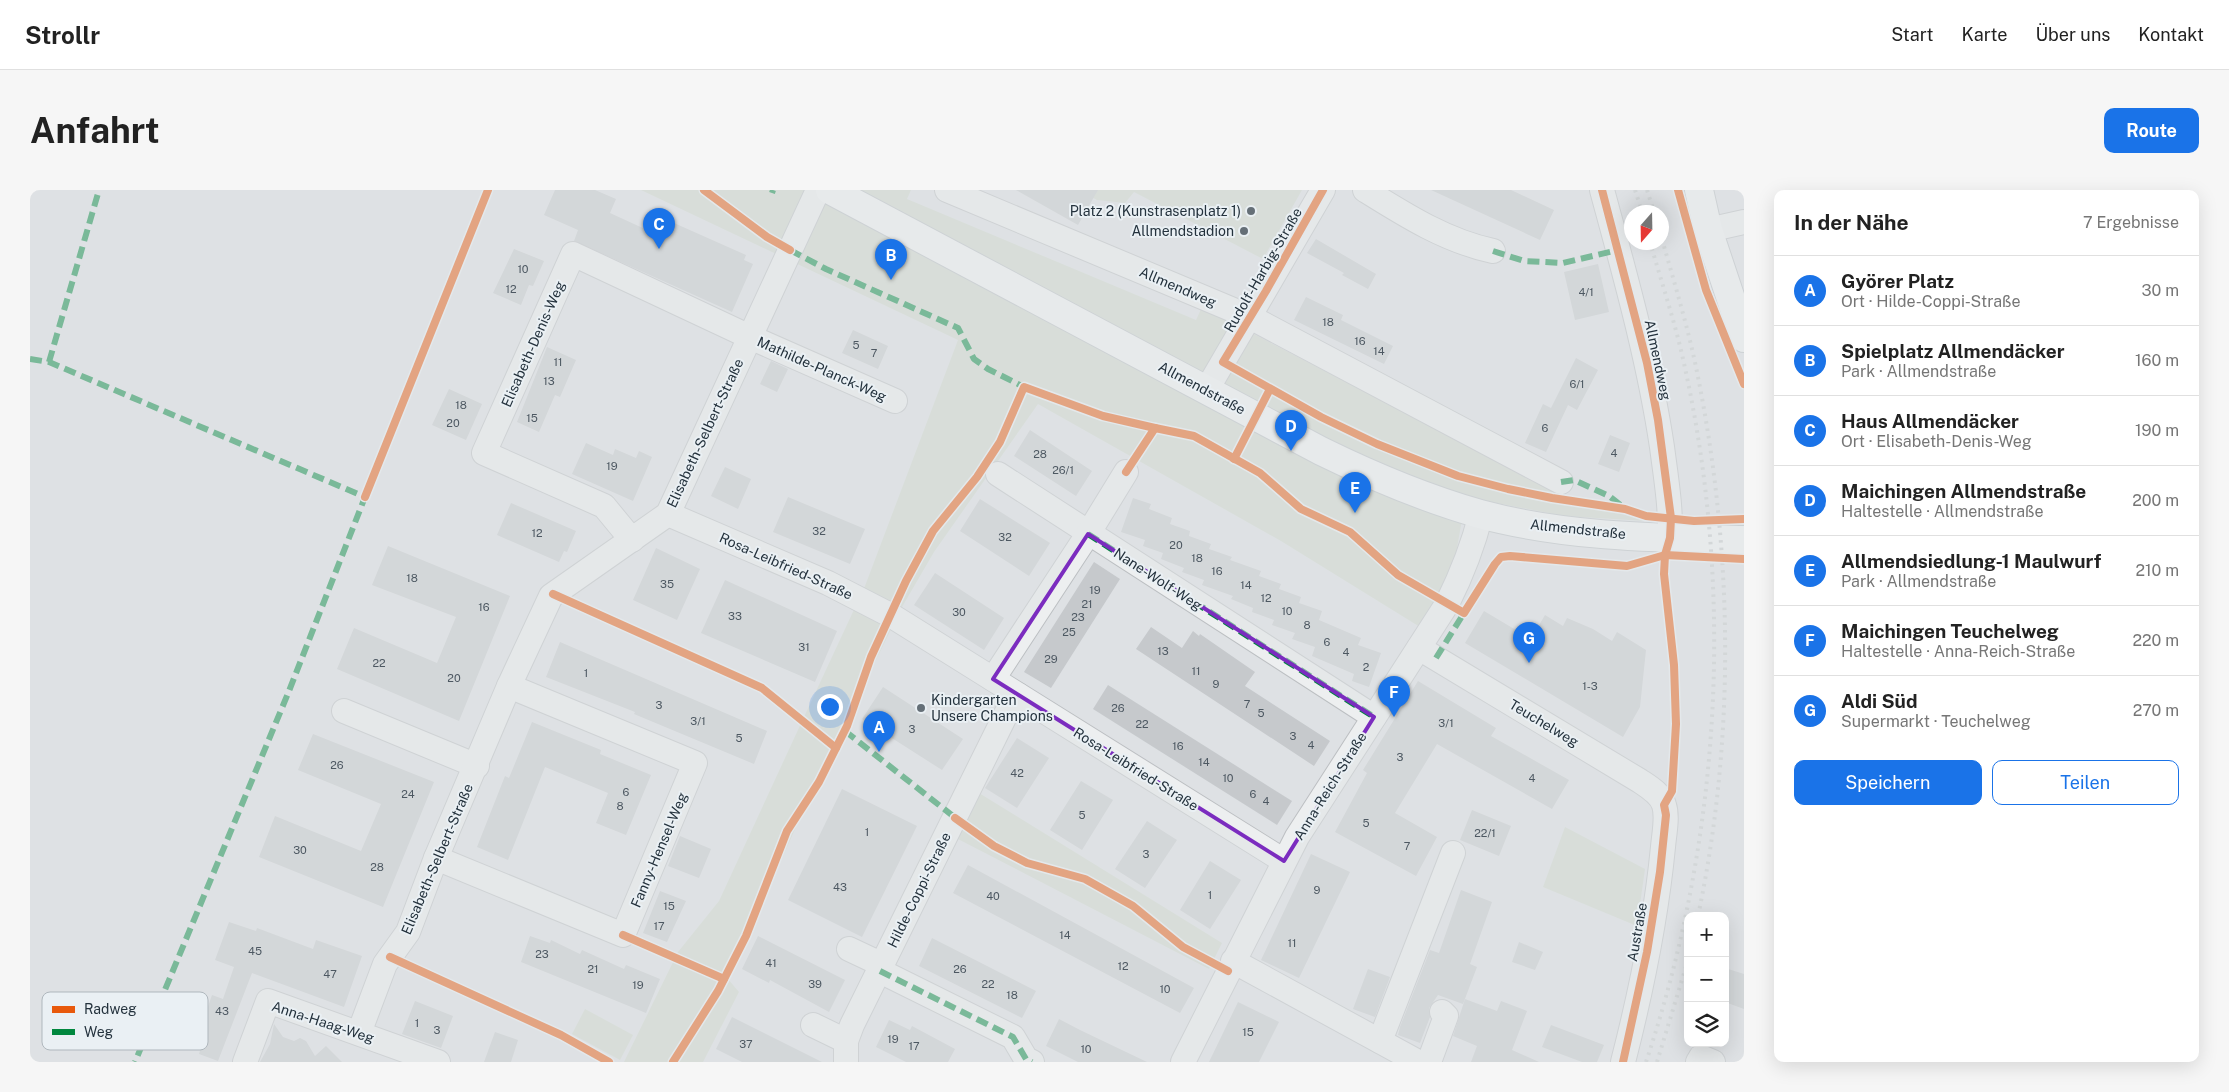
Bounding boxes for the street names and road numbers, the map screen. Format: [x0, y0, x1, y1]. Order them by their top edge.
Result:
street label: Rudolf-Harbig-Straße [1221, 205, 1305, 335]
street label: Allmendweg [1137, 264, 1219, 310]
street label: Elisabeth-Denis-Weg [498, 278, 568, 409]
street label: Allmendweg [1642, 318, 1674, 402]
street label: Mathilde-Planck-Weg [755, 333, 889, 405]
street label: Elisabeth-Selbert-Straße [663, 356, 747, 510]
street label: Allmendstraße [1156, 358, 1248, 418]
street label: Allmendstraße [1529, 516, 1627, 542]
street label: Rosa-Leibfried-Straße [717, 529, 855, 603]
street label: Nane-Wolf-Weg [1111, 545, 1205, 614]
street label: Teuchelweg [1506, 696, 1582, 750]
street label: Rosa-Leibfried-Straße [1071, 724, 1201, 814]
street label: Anna-Reich-Straße [1290, 729, 1370, 843]
street label: Elisabeth-Selbert-Straße [398, 781, 476, 937]
street label: Fanny-Hensel-Weg [627, 790, 691, 910]
street label: Hilde-Coppi-Straße [884, 830, 954, 950]
street label: Austraße [1624, 901, 1650, 963]
street label: Anna-Haag-Weg [270, 998, 377, 1046]

